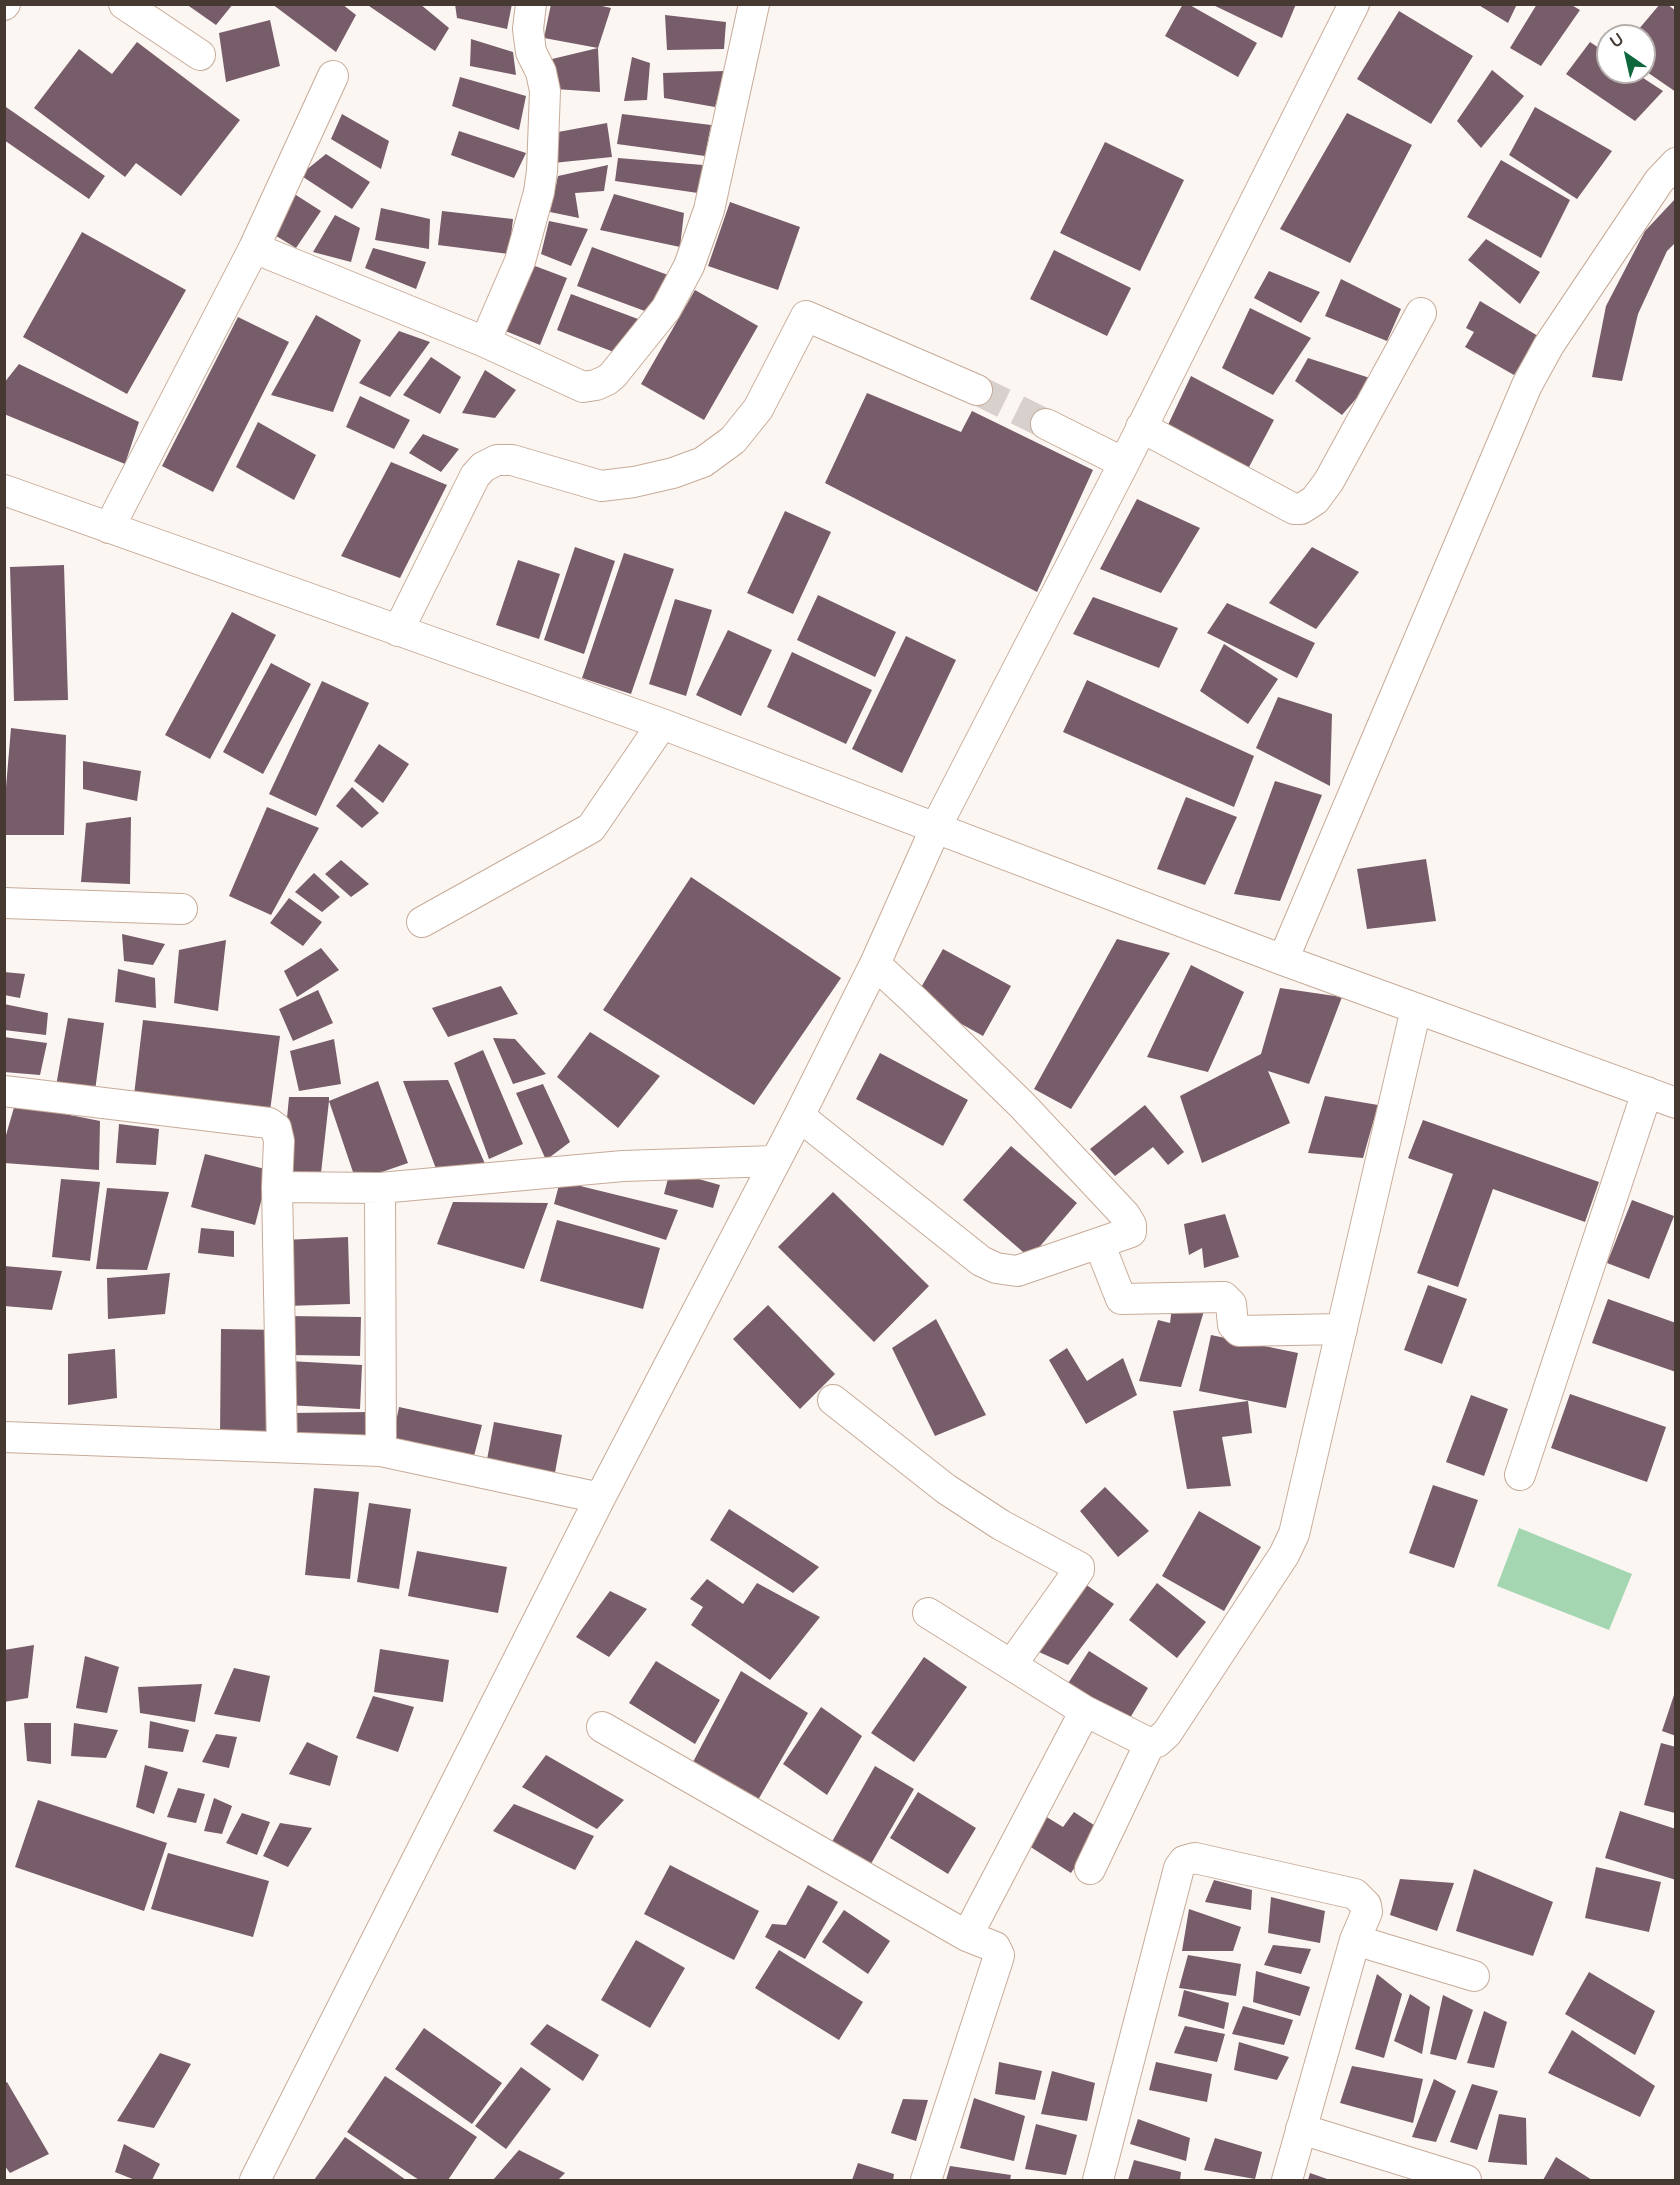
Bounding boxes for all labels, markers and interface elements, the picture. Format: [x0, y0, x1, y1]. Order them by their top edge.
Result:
north arrow [1596, 24, 1656, 84]
text: U [1606, 29, 1628, 52]

